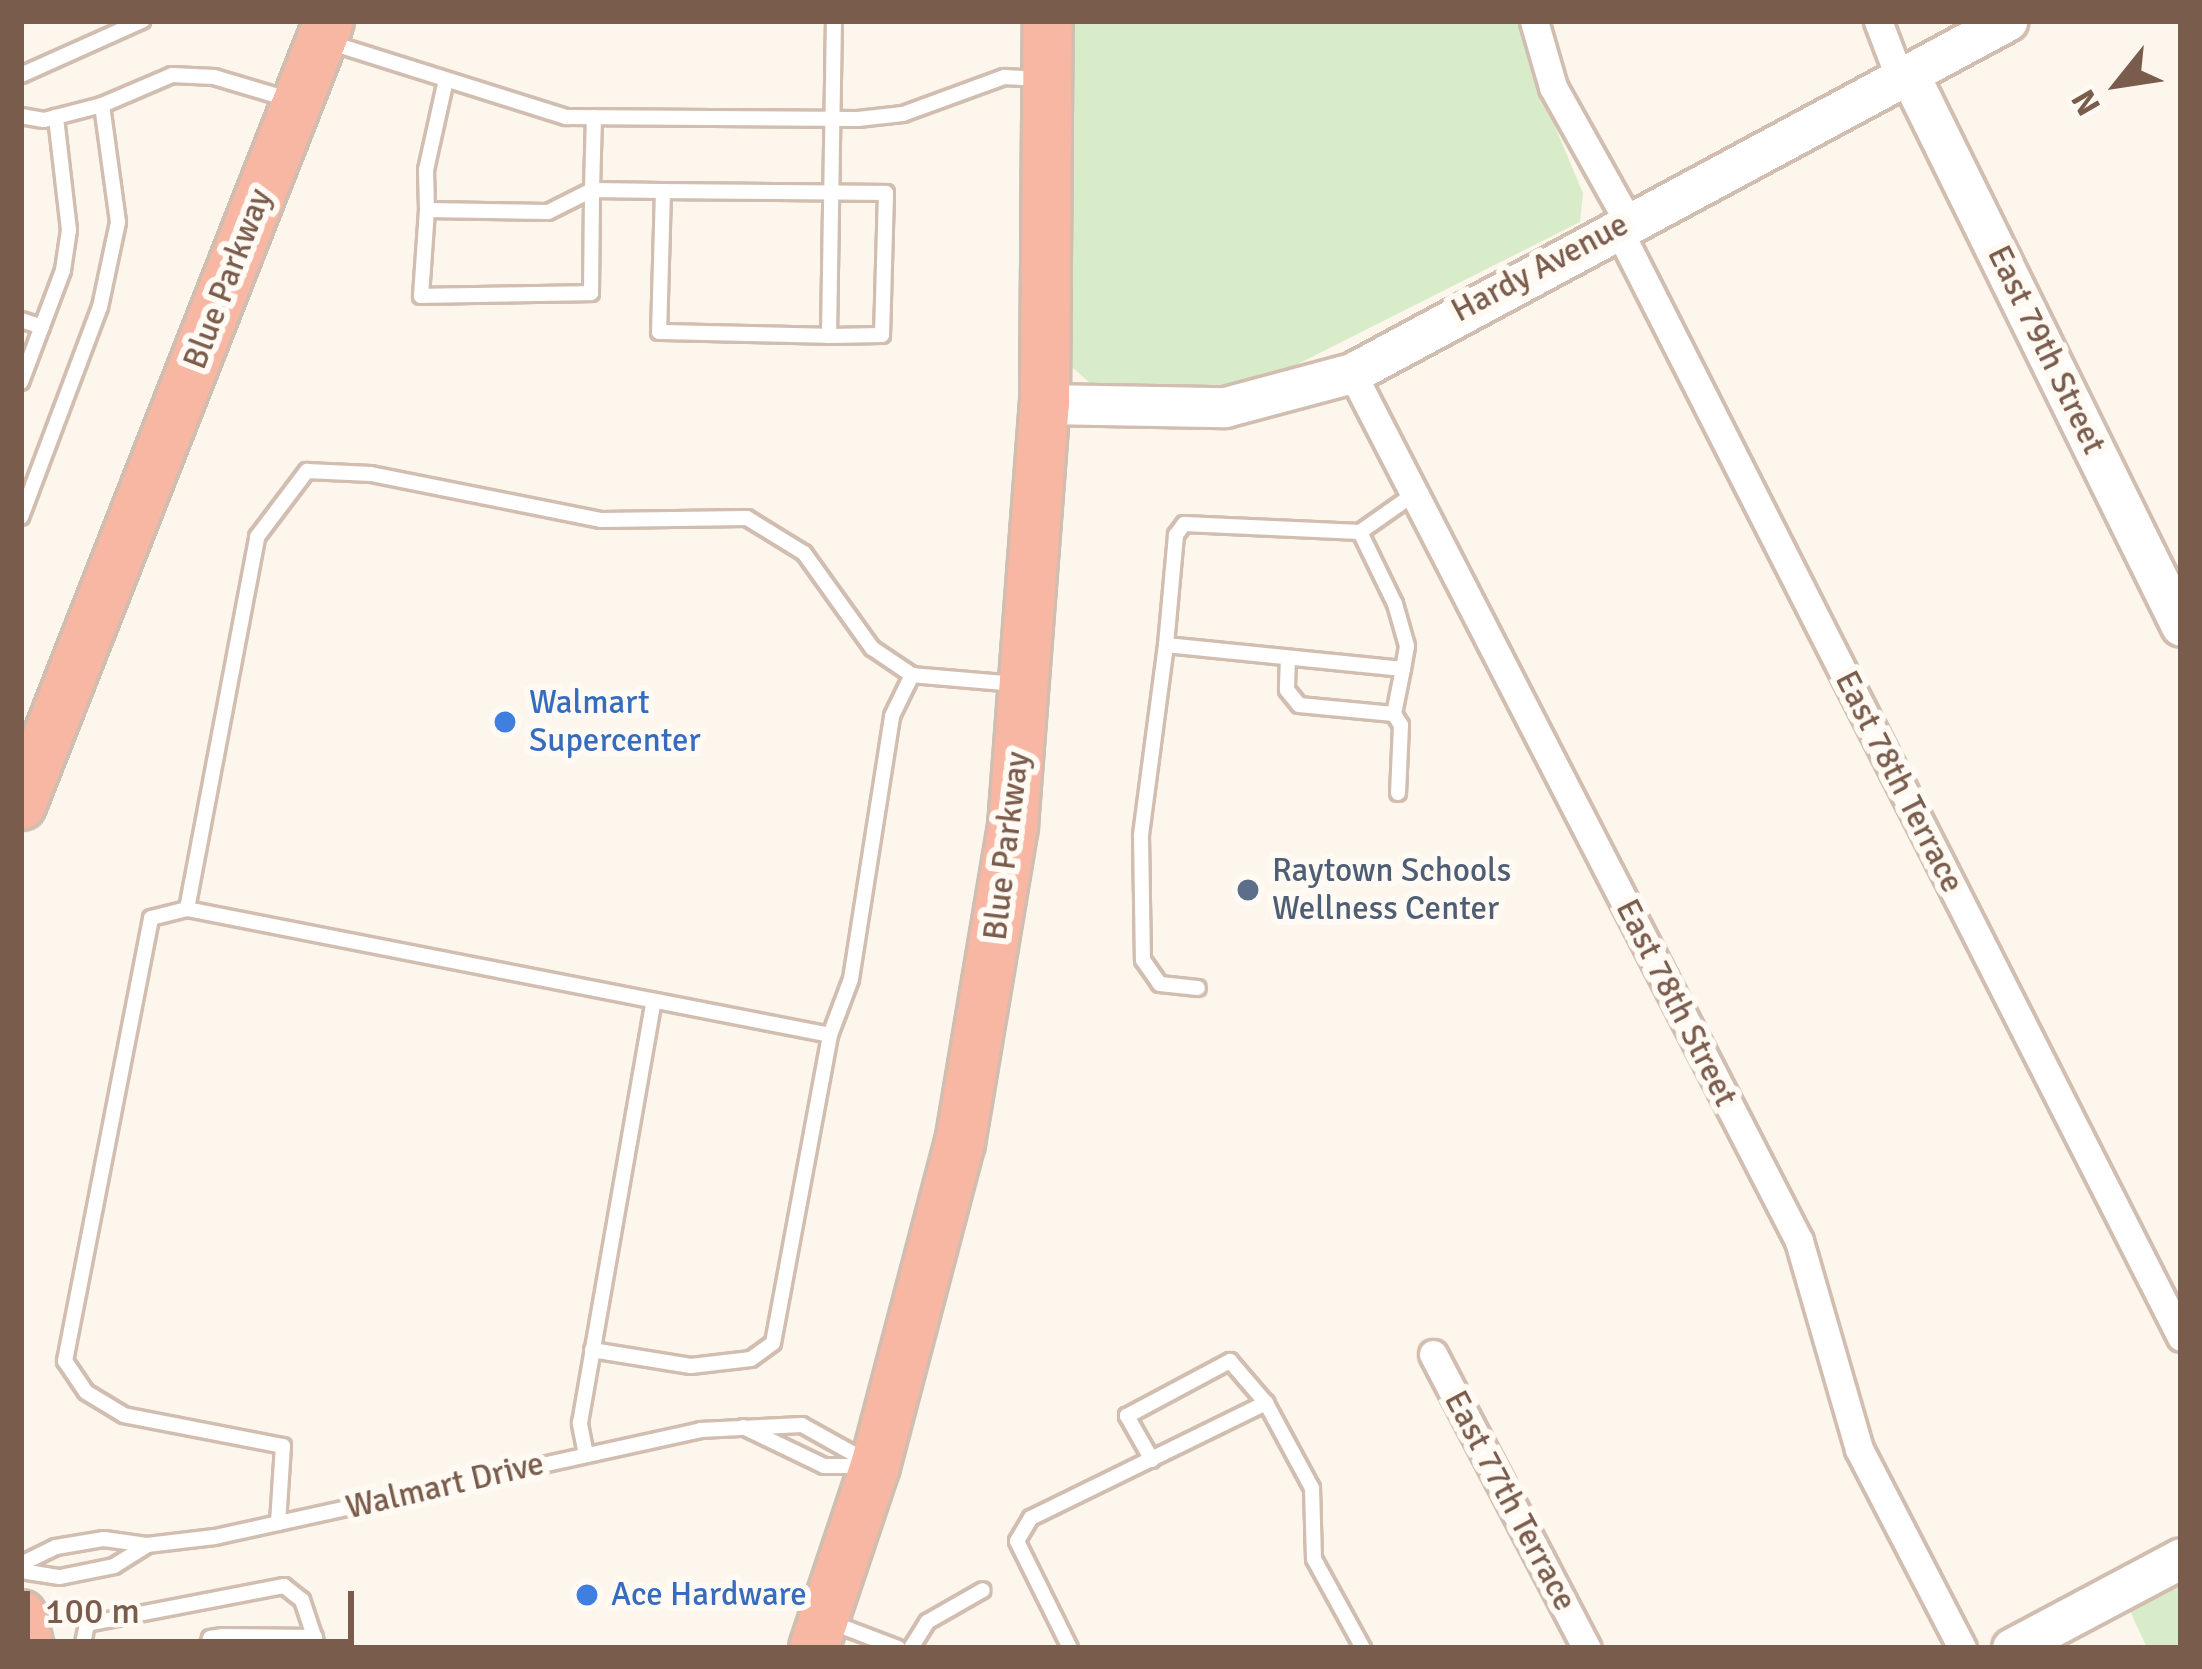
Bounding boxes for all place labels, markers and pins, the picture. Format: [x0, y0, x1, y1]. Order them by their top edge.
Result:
place label: Walmart Supercenter [529, 683, 701, 761]
marker: Walmart Supercenter [492, 709, 518, 735]
place label: Raytown Schools Wellness Center [1272, 851, 1511, 929]
marker: Raytown Schools Wellness Center [1235, 877, 1261, 903]
place label: Ace Hardware [611, 1575, 807, 1615]
marker: Ace Hardware [574, 1582, 600, 1608]

